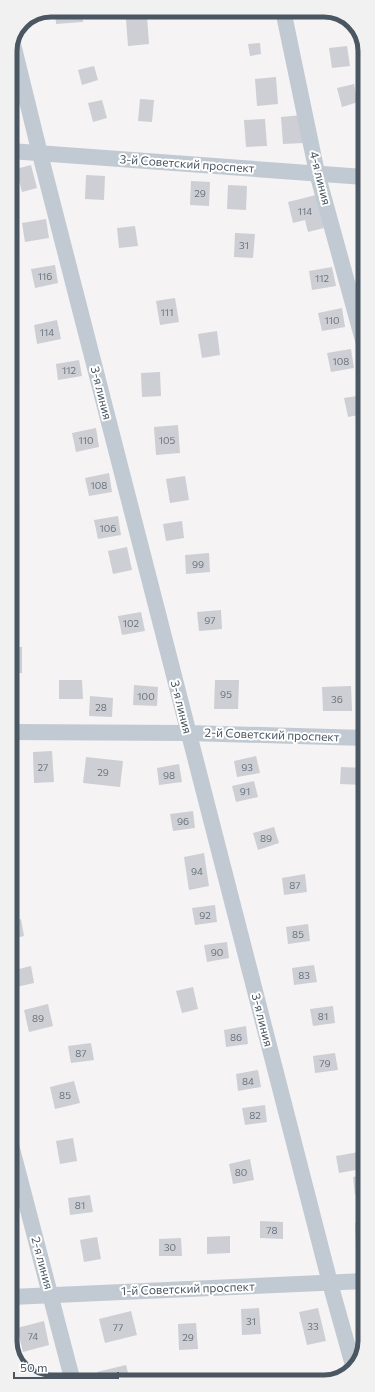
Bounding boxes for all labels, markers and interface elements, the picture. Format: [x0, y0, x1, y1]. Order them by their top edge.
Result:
street label: 4-я линия [308, 150, 334, 206]
street label: 3-й Советский проспект [119, 151, 255, 175]
house number: 29 [194, 187, 206, 199]
house number: 114 [298, 205, 312, 217]
house number: 31 [239, 239, 249, 251]
house number: 116 [38, 270, 52, 282]
house number: 112 [315, 272, 329, 284]
house number: 111 [161, 306, 173, 318]
house number: 110 [324, 314, 340, 326]
house number: 114 [40, 326, 54, 338]
house number: 108 [333, 355, 349, 367]
house number: 112 [62, 364, 76, 376]
street label: 3-я линия [89, 365, 115, 421]
house number: 110 [78, 434, 94, 446]
house number: 105 [159, 434, 176, 446]
house number: 108 [91, 479, 107, 491]
house number: 106 [100, 522, 116, 534]
house number: 99 [192, 558, 204, 570]
house number: 97 [204, 614, 216, 626]
house number: 102 [123, 617, 140, 629]
street label: 3-я линия [169, 679, 195, 735]
house number: 95 [220, 688, 232, 700]
house number: 100 [137, 690, 155, 702]
house number: 36 [331, 693, 343, 705]
house number: 28 [95, 701, 107, 713]
street label: 2-й Советский проспект [204, 725, 340, 743]
house number: 27 [38, 761, 48, 773]
house number: 93 [241, 761, 253, 773]
house number: 29 [97, 766, 109, 778]
house number: 98 [163, 769, 175, 781]
house number: 91 [240, 785, 250, 797]
house number: 96 [177, 815, 189, 827]
house number: 89 [260, 832, 272, 844]
house number: 94 [191, 865, 203, 877]
house number: 87 [289, 879, 301, 891]
house number: 92 [199, 909, 211, 921]
house number: 85 [292, 928, 304, 940]
house number: 90 [211, 946, 223, 958]
house number: 83 [298, 969, 310, 981]
street label: 3-я линия [250, 992, 276, 1048]
house number: 81 [318, 1010, 328, 1022]
house number: 89 [32, 1012, 44, 1024]
house number: 86 [230, 1031, 242, 1043]
house number: 87 [75, 1047, 87, 1059]
house number: 79 [319, 1057, 331, 1069]
house number: 84 [242, 1075, 254, 1087]
house number: 85 [59, 1089, 71, 1101]
house number: 82 [249, 1109, 261, 1121]
house number: 80 [235, 1166, 247, 1178]
house number: 81 [75, 1199, 85, 1211]
house number: 78 [266, 1224, 278, 1236]
street label: 2-я линия [29, 1235, 57, 1291]
house number: 30 [164, 1241, 176, 1253]
street label: 1-й Советский проспект [121, 1279, 255, 1297]
house number: 31 [246, 1315, 256, 1327]
house number: 33 [307, 1320, 319, 1332]
house number: 77 [113, 1321, 123, 1333]
house number: 74 [28, 1330, 38, 1342]
house number: 29 [182, 1331, 194, 1343]
scale bar [14, 1354, 118, 1380]
text: 50 m [20, 1360, 48, 1374]

